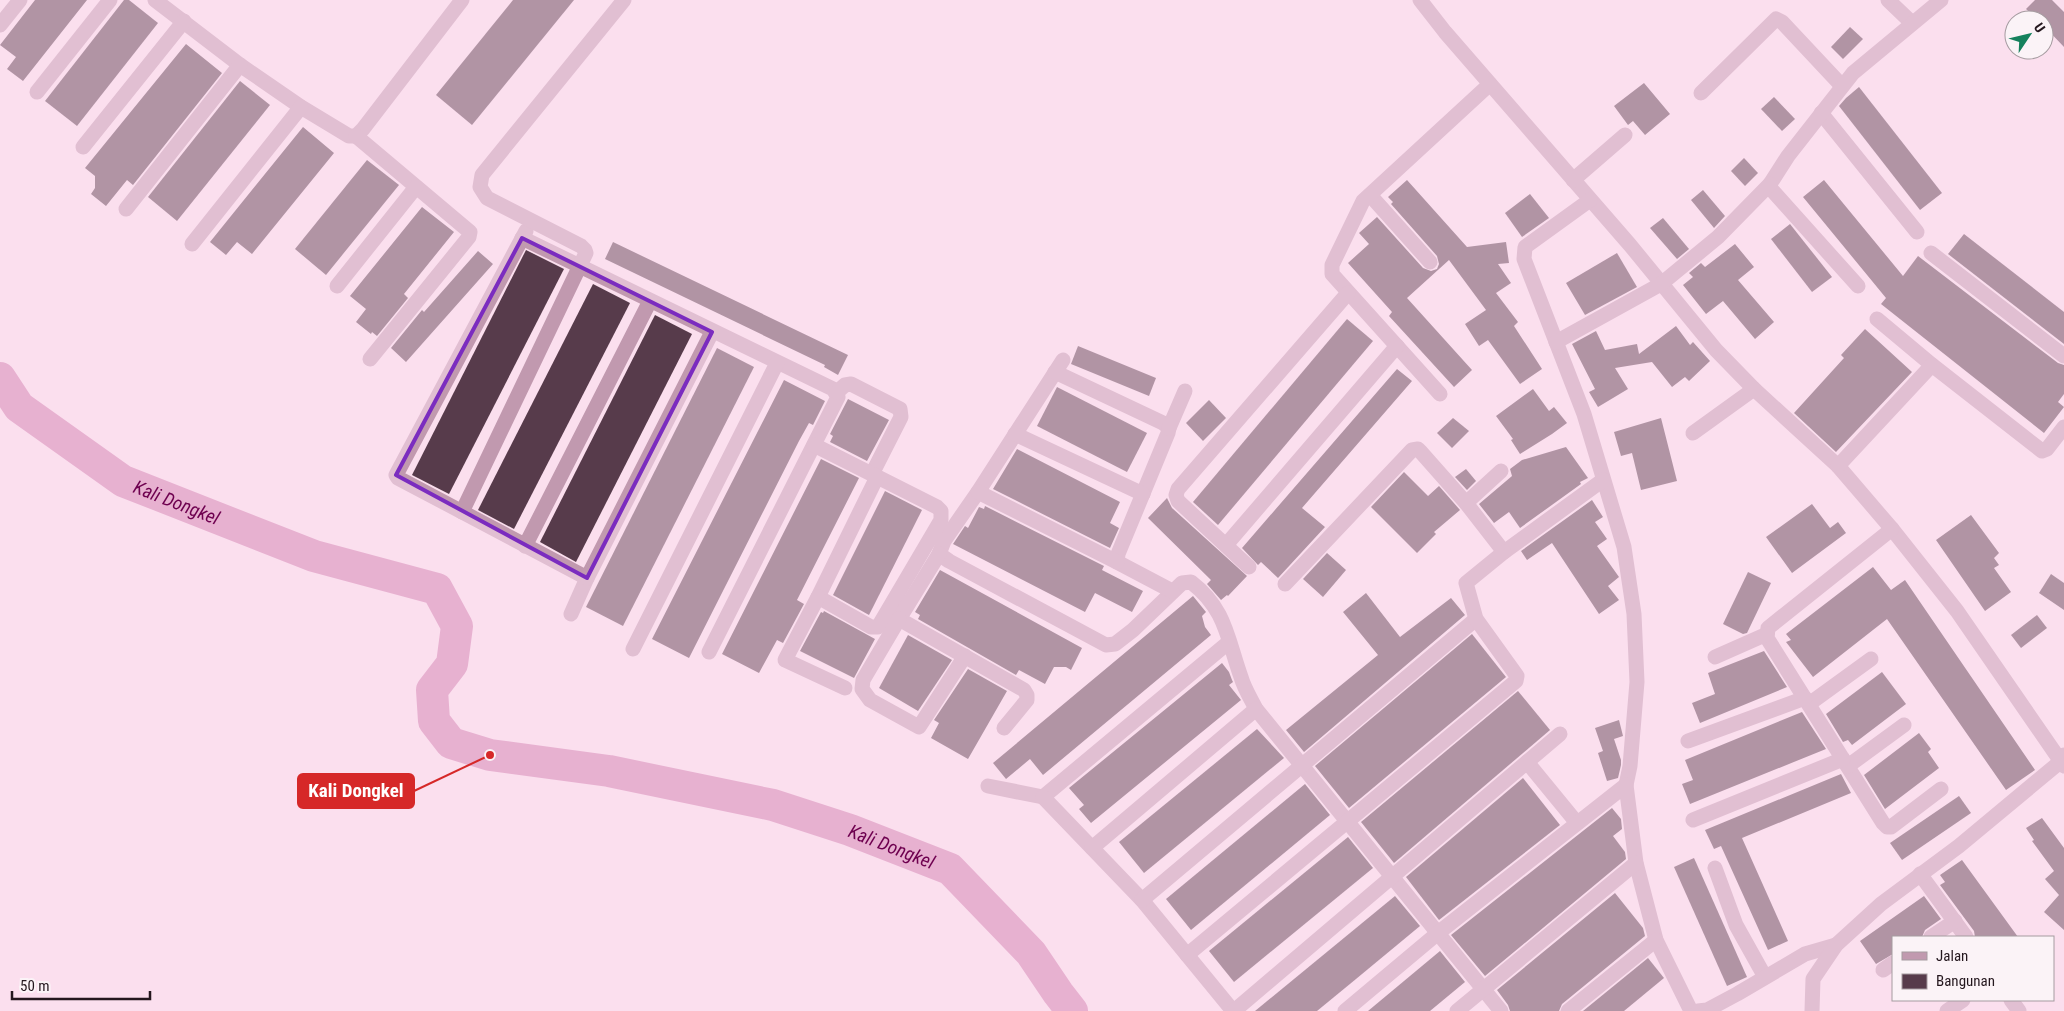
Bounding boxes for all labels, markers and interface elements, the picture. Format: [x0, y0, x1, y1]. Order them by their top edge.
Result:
north arrow [2004, 10, 2054, 60]
text: U [2031, 20, 2048, 35]
water label: Kali Dongkel [130, 475, 224, 530]
callout: Kali Dongkel [298, 774, 414, 808]
text: Kali Dongkel [308, 779, 404, 802]
water label: Kali Dongkel [845, 819, 939, 874]
legend [1892, 936, 2054, 1001]
text: Jalan [1936, 947, 1968, 965]
scale bar [12, 968, 150, 1000]
text: Bangunan [1936, 972, 1995, 990]
text: 50 m [20, 977, 50, 995]

